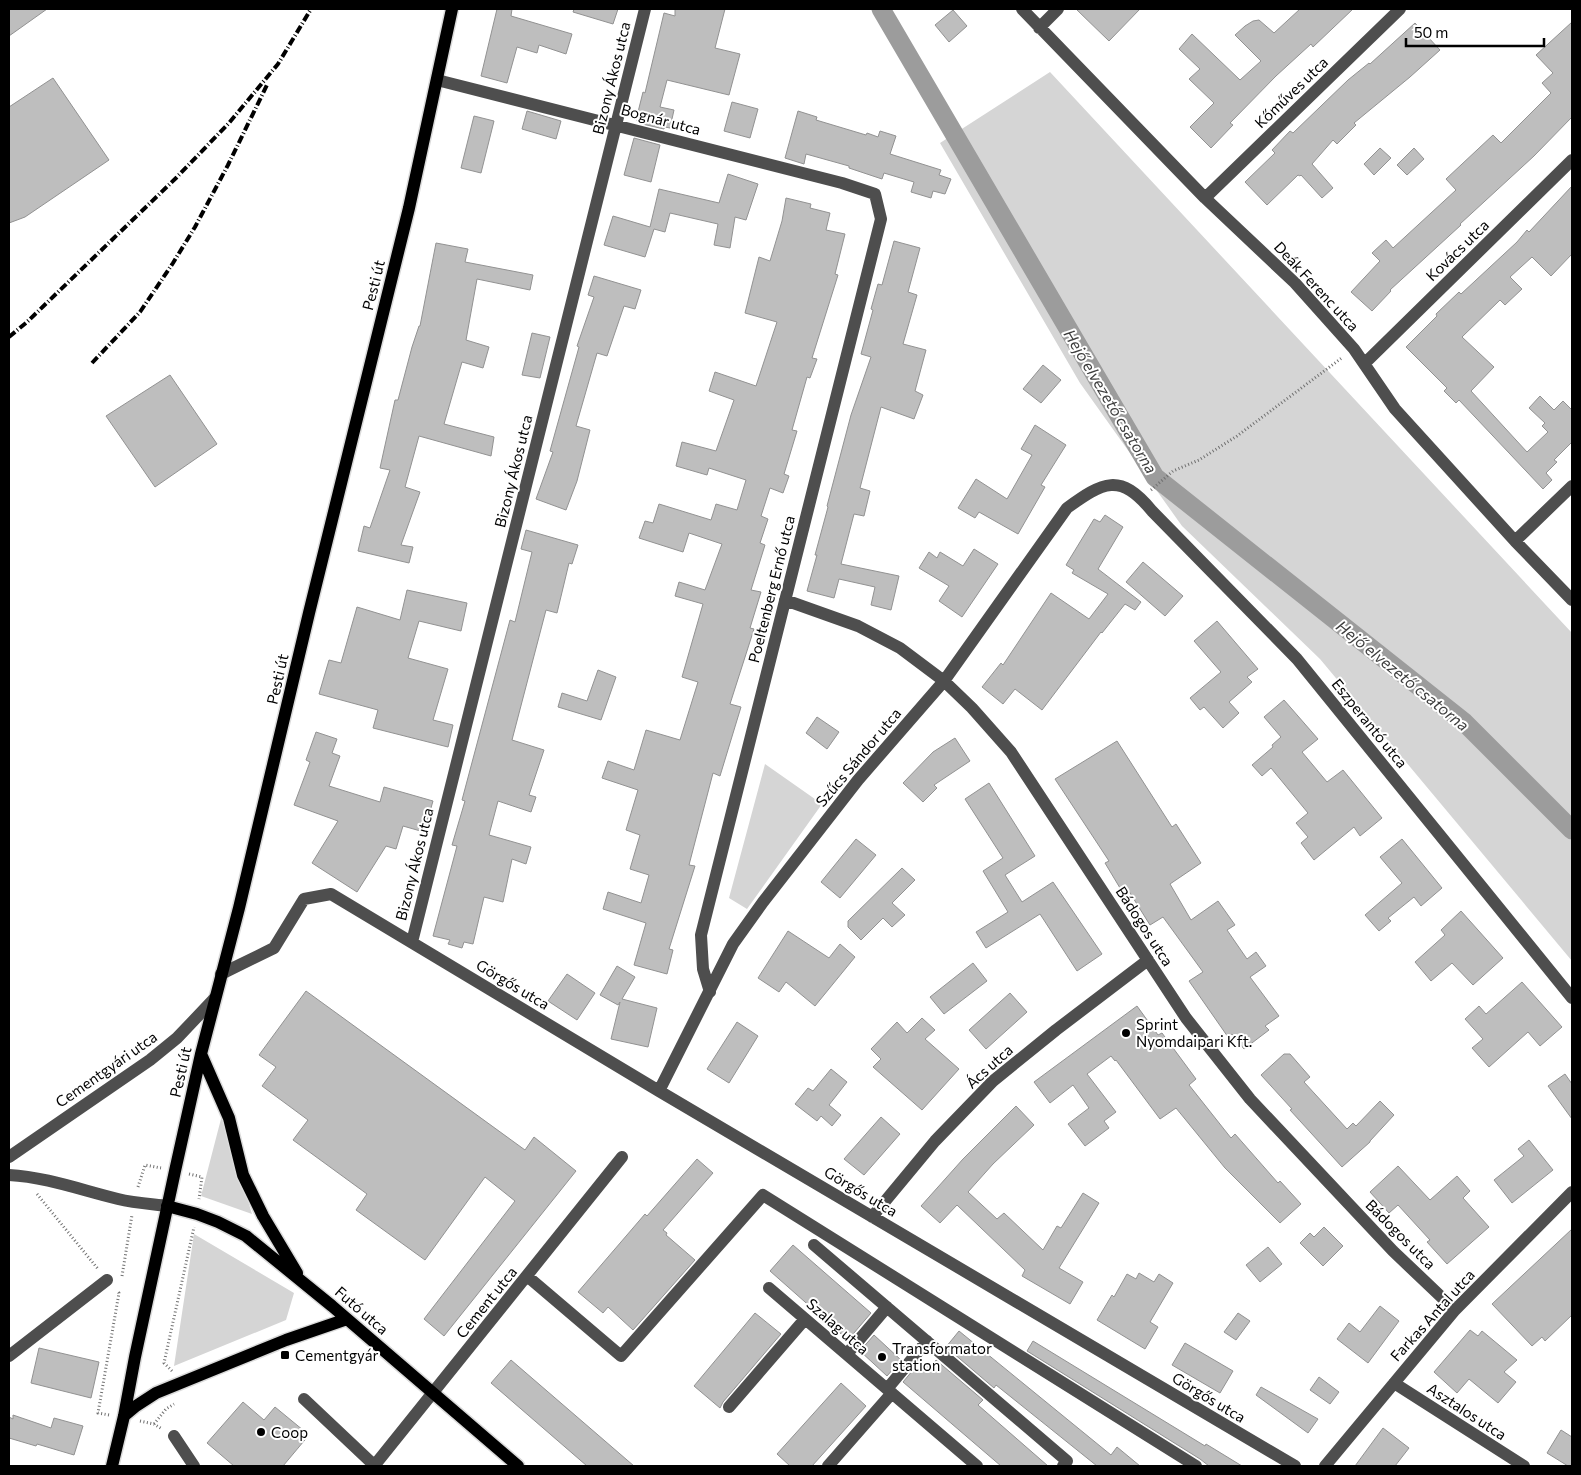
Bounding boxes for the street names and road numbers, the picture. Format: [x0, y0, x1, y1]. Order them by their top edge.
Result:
street label: Bizony Ákos utca [587, 20, 634, 136]
street label: Kőműves utca [1251, 53, 1331, 131]
street label: Bognár utca [619, 100, 703, 138]
street label: Kovács utca [1422, 216, 1492, 284]
street label: Deák Ferenc utca [1271, 237, 1363, 335]
street label: Pesti út [358, 258, 388, 312]
street label: Bizony Ákos utca [489, 413, 536, 529]
street label: Poeltenberg Ernő utca [744, 513, 798, 665]
street label: Pesti út [262, 652, 292, 706]
street label: Eszperantó utca [1328, 675, 1412, 771]
street label: Szűcs Sándor utca [812, 704, 904, 810]
street label: Bizony Ákos utca [390, 806, 437, 922]
street label: Bádogos utca [1113, 883, 1177, 969]
street label: Görgős utca [473, 955, 553, 1013]
street label: Cementgyári utca [52, 1027, 160, 1111]
street label: Ács utca [961, 1040, 1016, 1092]
street label: Pesti út [165, 1045, 195, 1099]
street label: Görgős utca [821, 1162, 901, 1220]
street label: Bádogos utca [1362, 1195, 1440, 1273]
street label: Cement utca [452, 1263, 520, 1341]
street label: Farkas Antal utca [1386, 1265, 1478, 1365]
street label: Futó utca [332, 1282, 392, 1338]
street label: Szalag utca [803, 1294, 873, 1358]
street label: Görgős utca [1169, 1368, 1249, 1426]
street label: Asztalos utca [1424, 1379, 1510, 1443]

